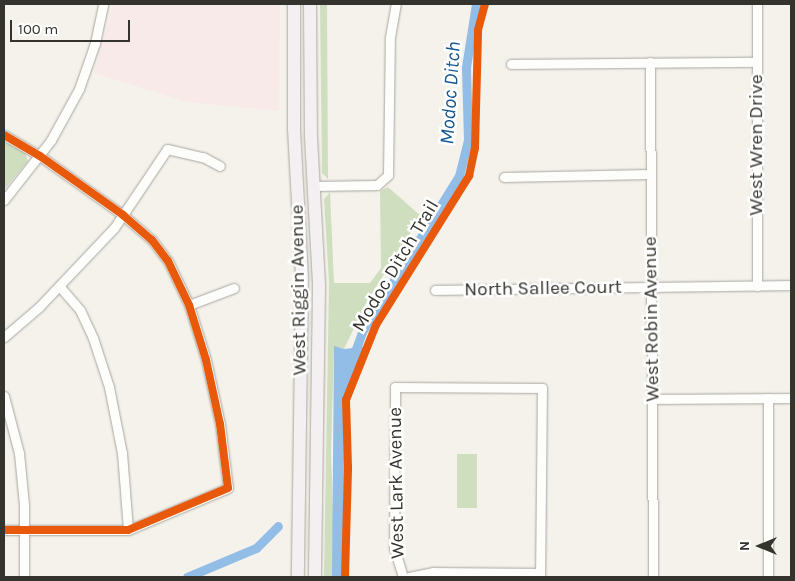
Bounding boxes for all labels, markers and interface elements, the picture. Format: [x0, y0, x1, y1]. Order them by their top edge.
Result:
scale bar [12, 10, 132, 42]
text: 100 m [18, 20, 58, 38]
water label: Modoc Ditch [434, 41, 466, 145]
street label: West Wren Drive [746, 74, 768, 216]
street label: Modoc Ditch Trail [348, 196, 444, 336]
street label: West Riggin Avenue [286, 204, 312, 376]
street label: West Robin Avenue [639, 236, 665, 402]
street label: North Sallee Court [464, 276, 622, 302]
street label: West Lark Avenue [384, 407, 410, 559]
north arrow [735, 521, 785, 571]
text: N [736, 541, 753, 551]

